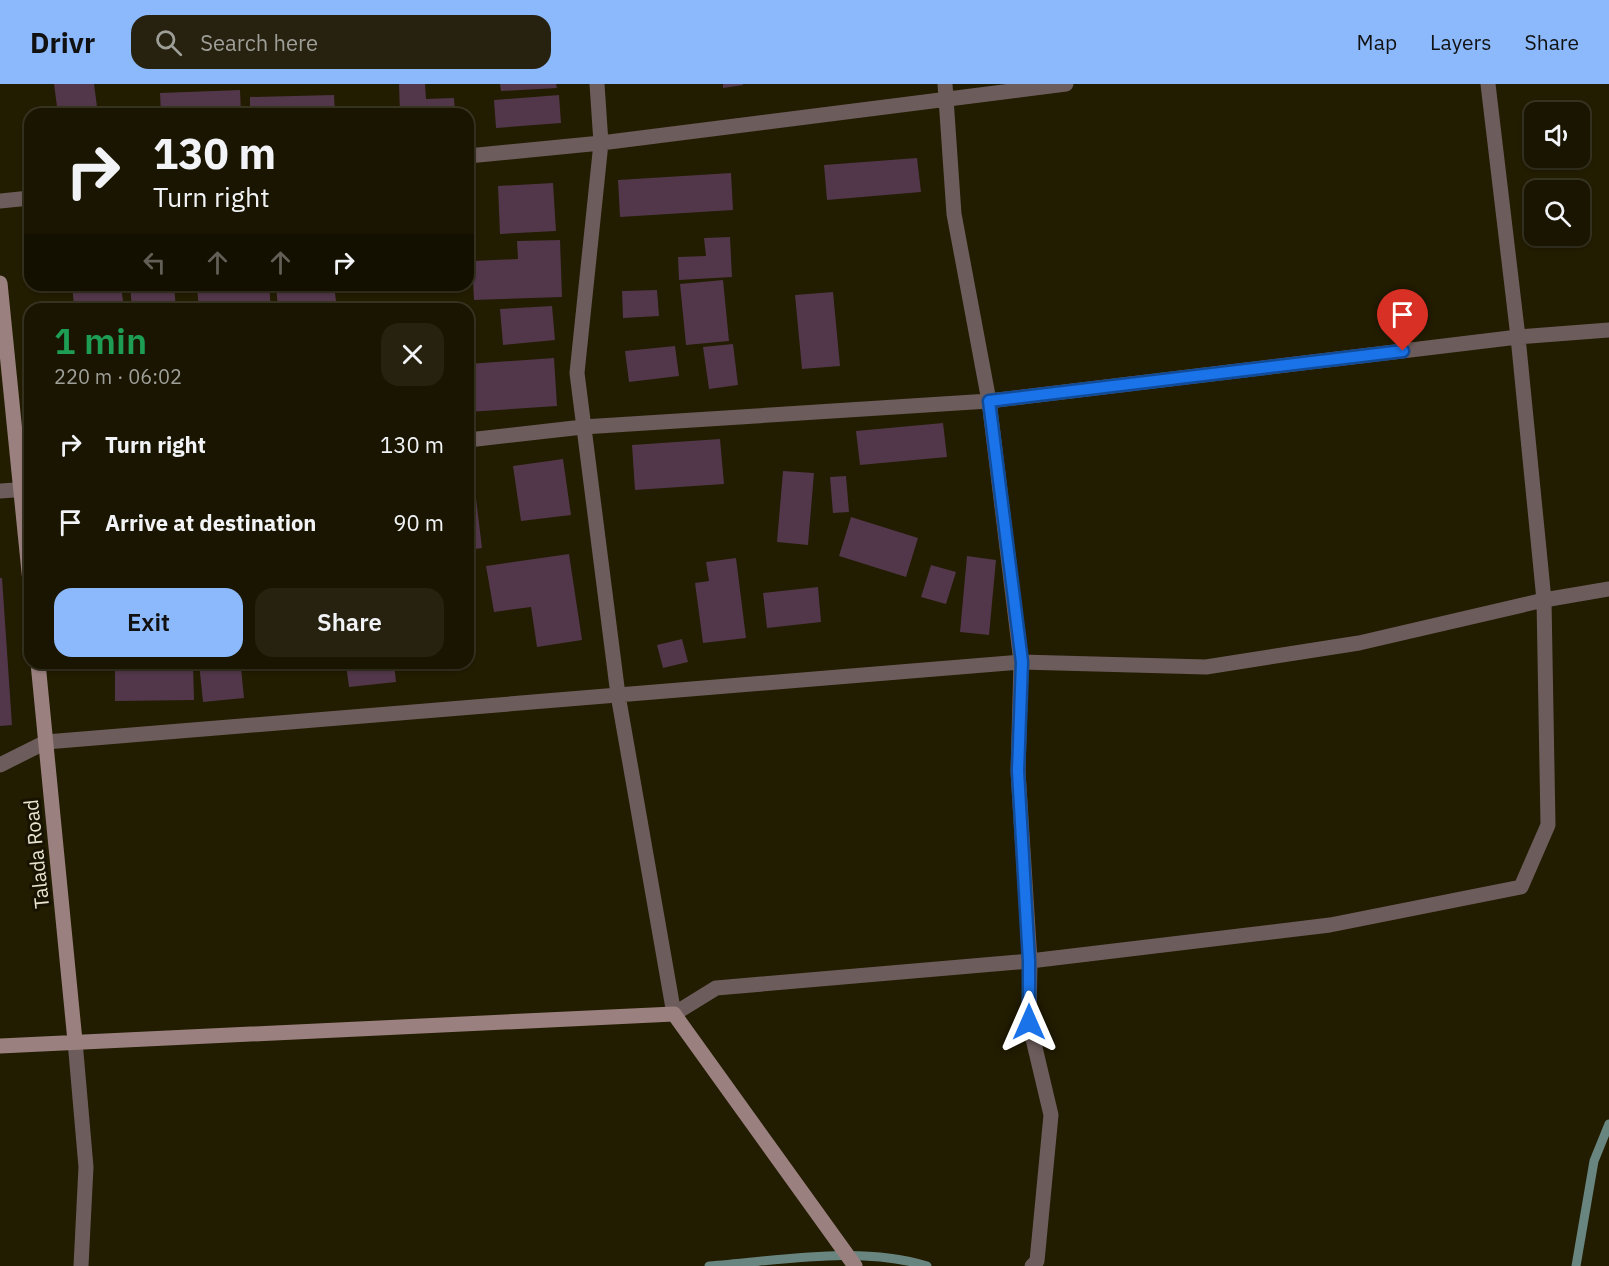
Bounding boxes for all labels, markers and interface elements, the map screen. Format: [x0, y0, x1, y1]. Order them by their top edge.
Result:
search box [131, 15, 551, 69]
text: Drivr [30, 24, 95, 61]
icon: search [152, 26, 185, 59]
text: Search here [200, 28, 318, 57]
text: Map [1357, 28, 1397, 56]
text: Layers [1430, 28, 1492, 56]
text: Share [1525, 28, 1579, 56]
map controls [1524, 102, 1590, 246]
button: sound [1524, 102, 1590, 168]
text: 130 m [153, 126, 276, 181]
icon: right [54, 132, 132, 210]
text: Turn right [153, 179, 270, 214]
button: search [1524, 180, 1590, 246]
icon: left [138, 246, 171, 279]
icon: ahead [201, 246, 234, 279]
icon: ahead [264, 246, 297, 279]
icon: right [327, 246, 360, 279]
pin [1377, 289, 1428, 351]
icon: arrive [1386, 298, 1419, 331]
text: 1 min [54, 317, 147, 364]
button: close [381, 323, 444, 386]
text: 220 m · 06:02 [54, 363, 182, 390]
icon: right [54, 428, 87, 461]
text: Turn right [105, 430, 206, 459]
text: 130 m [380, 430, 444, 459]
icon: arrive [54, 506, 87, 539]
text: Arrive at destination [105, 508, 316, 537]
text: 90 m [393, 508, 444, 537]
button: Exit [54, 588, 243, 657]
button: Share [255, 588, 444, 657]
street label: Talada Road [17, 798, 55, 910]
position arrow [997, 990, 1061, 1054]

